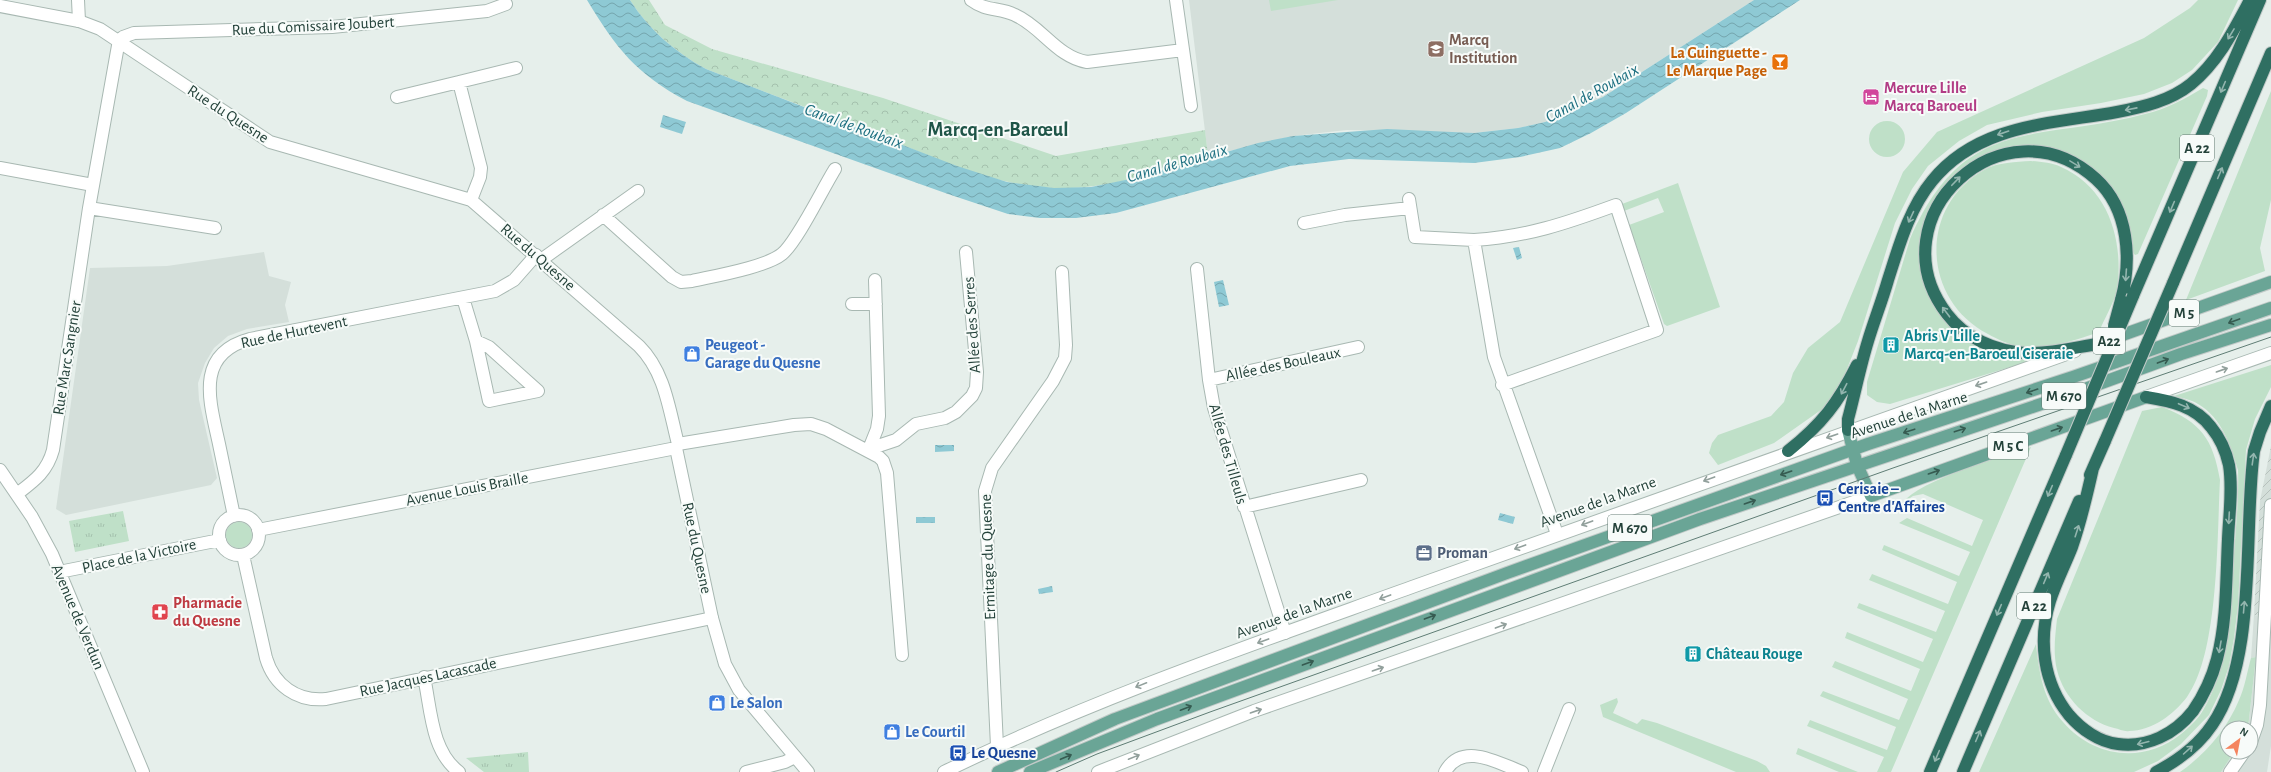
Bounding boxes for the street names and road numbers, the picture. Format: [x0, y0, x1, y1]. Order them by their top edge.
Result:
street label: Rue du Comissaire Joubert [231, 14, 395, 38]
street label: Rue du Quesne [184, 82, 271, 147]
road number: A 22 [2180, 135, 2214, 161]
street label: Rue du Quesne [497, 220, 578, 294]
street label: Allée des Serres [961, 276, 983, 374]
street label: Rue Marc Sangnier [50, 299, 84, 416]
road number: M 5 [2169, 300, 2199, 326]
street label: Rue de Hurtevent [239, 313, 349, 351]
road number: A22 [2093, 328, 2125, 354]
street label: Allée des Bouleaux [1224, 344, 1342, 384]
road number: M 670 [2042, 383, 2086, 409]
street label: Avenue de la Marne [1848, 389, 1970, 441]
street label: Allée des Tilleuls [1206, 402, 1250, 506]
road number: M 5 C [1988, 433, 2028, 459]
street label: Avenue Louis Braille [405, 469, 529, 509]
street label: Avenue de la Marne [1538, 474, 1658, 530]
street label: Ermitage du Quesne [978, 494, 999, 620]
street label: Rue du Quesne [679, 501, 715, 595]
road number: M 670 [1608, 515, 1652, 541]
street label: Place de la Victoire [80, 536, 198, 576]
street label: Avenue de Verdun [49, 562, 107, 672]
street label: Avenue de la Marne [1234, 585, 1354, 641]
road number: A 22 [2017, 593, 2051, 619]
street label: Rue Jacques Lacascade [358, 655, 498, 699]

